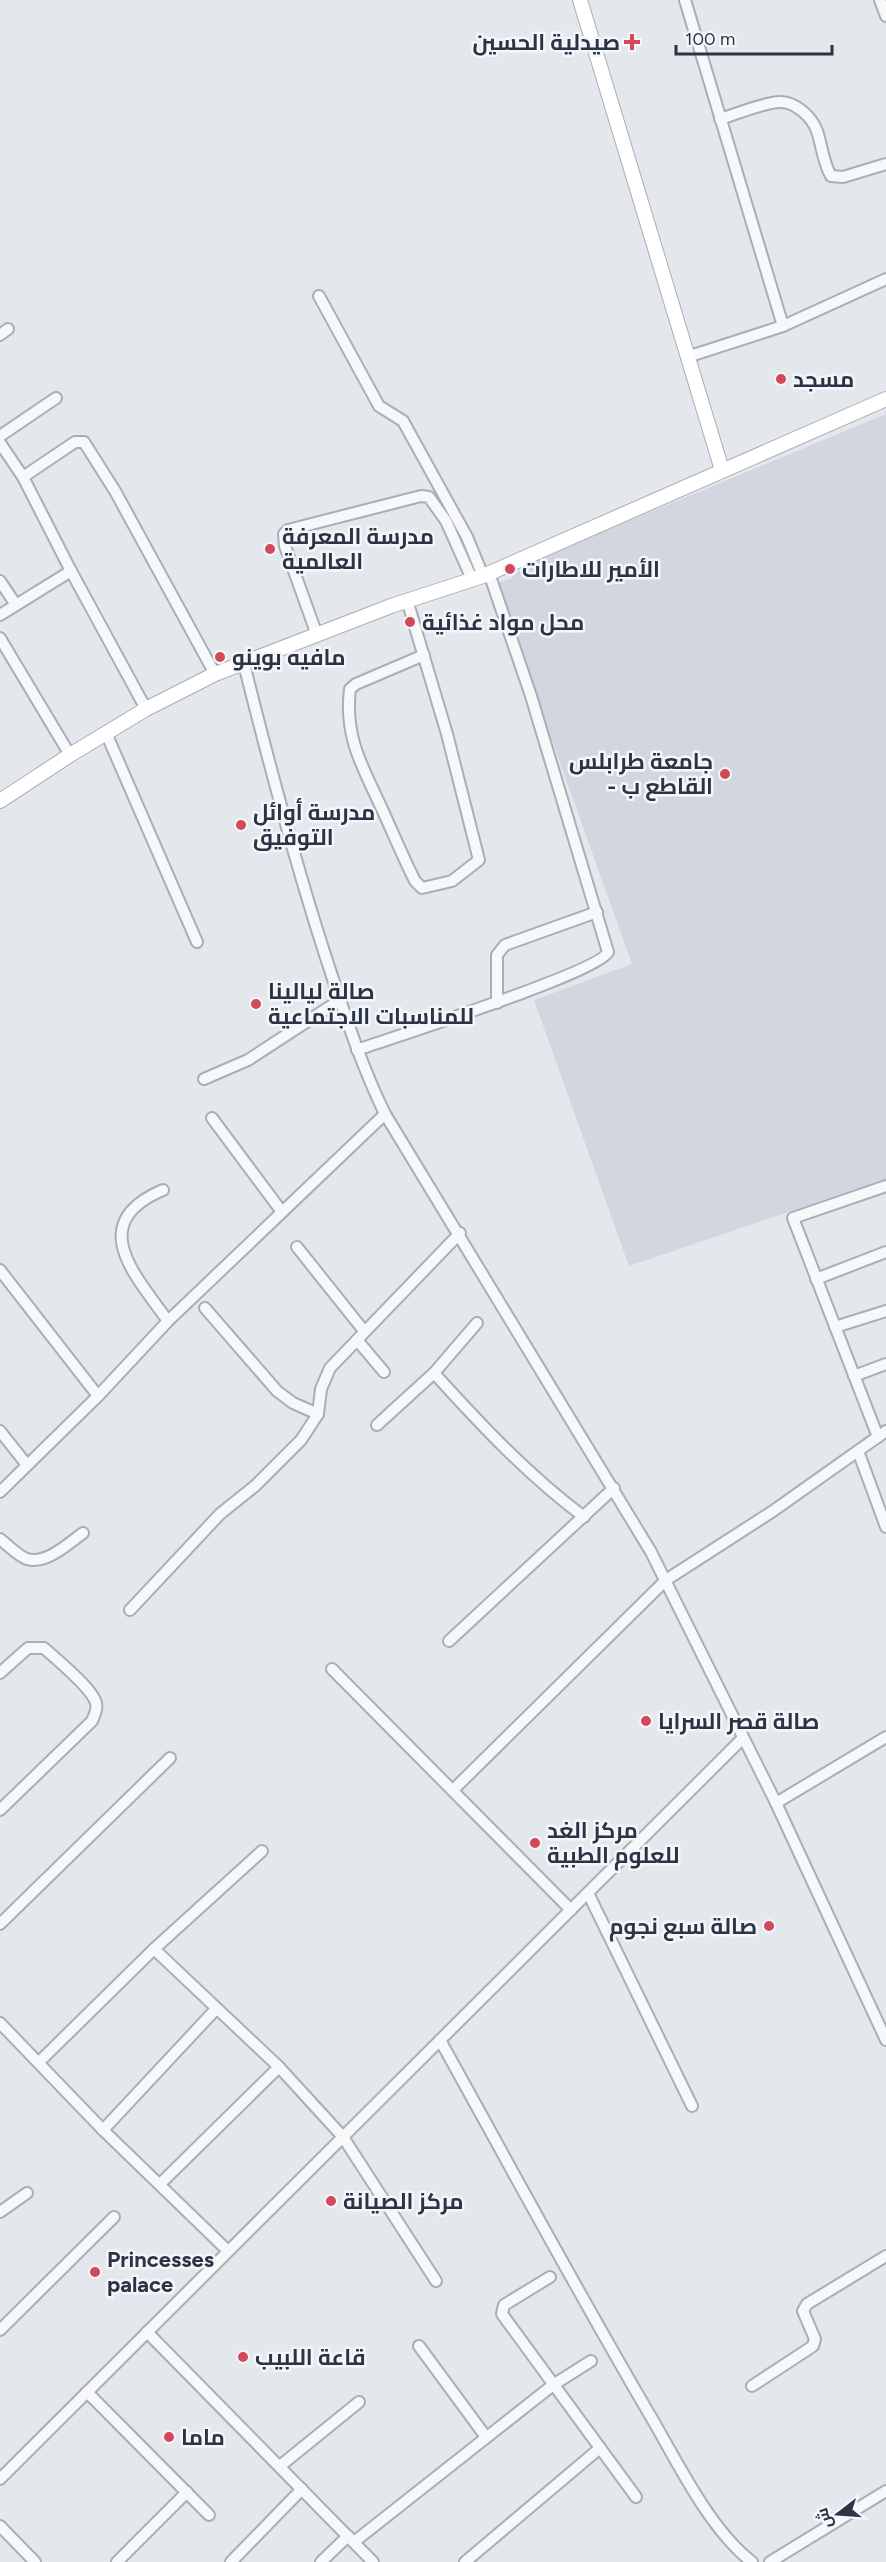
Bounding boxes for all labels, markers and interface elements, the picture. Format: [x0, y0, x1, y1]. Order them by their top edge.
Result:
scale bar [676, 18, 832, 56]
text: 100 m [685, 28, 735, 50]
place label: صيدلية الحسين [473, 29, 620, 56]
marker: صيدلية الحسين [625, 35, 639, 49]
place label: مسجد [793, 366, 854, 393]
marker: مسجد [774, 372, 788, 386]
place label: مدرسة المعرفة العالمية [282, 523, 434, 575]
marker: مدرسة المعرفة العالمية [263, 542, 277, 556]
place label: الأمير للاطارات [522, 556, 660, 583]
marker: الأمير للاطارات [503, 562, 517, 576]
place label: محل مواد غذائية [422, 609, 584, 636]
marker: محل مواد غذائية [403, 615, 417, 629]
place label: مافيه بوينو [232, 644, 346, 671]
marker: مافيه بوينو [213, 650, 227, 664]
place label: جامعة طرابلس - القاطع ب [569, 748, 713, 801]
marker: جامعة طرابلس - القاطع ب [718, 767, 732, 781]
place label: مدرسة أوائل التوفيق [253, 798, 375, 851]
marker: مدرسة أوائل التوفيق [234, 818, 248, 832]
place label: صالة ليالينا للمناسبات الاجتماعية [268, 978, 474, 1030]
marker: صالة ليالينا للمناسبات الاجتماعية [249, 997, 263, 1011]
place label: صالة قصر السرايا [658, 1708, 819, 1735]
marker: صالة قصر السرايا [639, 1714, 653, 1728]
place label: مركز الغد للعلوم الطبية [547, 1817, 680, 1871]
marker: مركز الغد للعلوم الطبية [528, 1836, 542, 1850]
place label: صالة سبع نجوم [609, 1913, 757, 1942]
marker: صالة سبع نجوم [762, 1919, 776, 1933]
place label: مركز الصيانة [343, 2188, 464, 2215]
marker: مركز الصيانة [324, 2194, 338, 2208]
place label: Princesses palace [107, 2246, 214, 2298]
marker: Princesses palace [88, 2265, 102, 2279]
place label: قاعة اللبيب [255, 2344, 366, 2371]
marker: قاعة اللبيب [236, 2350, 250, 2364]
place label: ماما [181, 2424, 225, 2451]
marker: ماما [162, 2430, 176, 2444]
north arrow [808, 2484, 868, 2544]
text: ش [812, 2506, 836, 2531]

